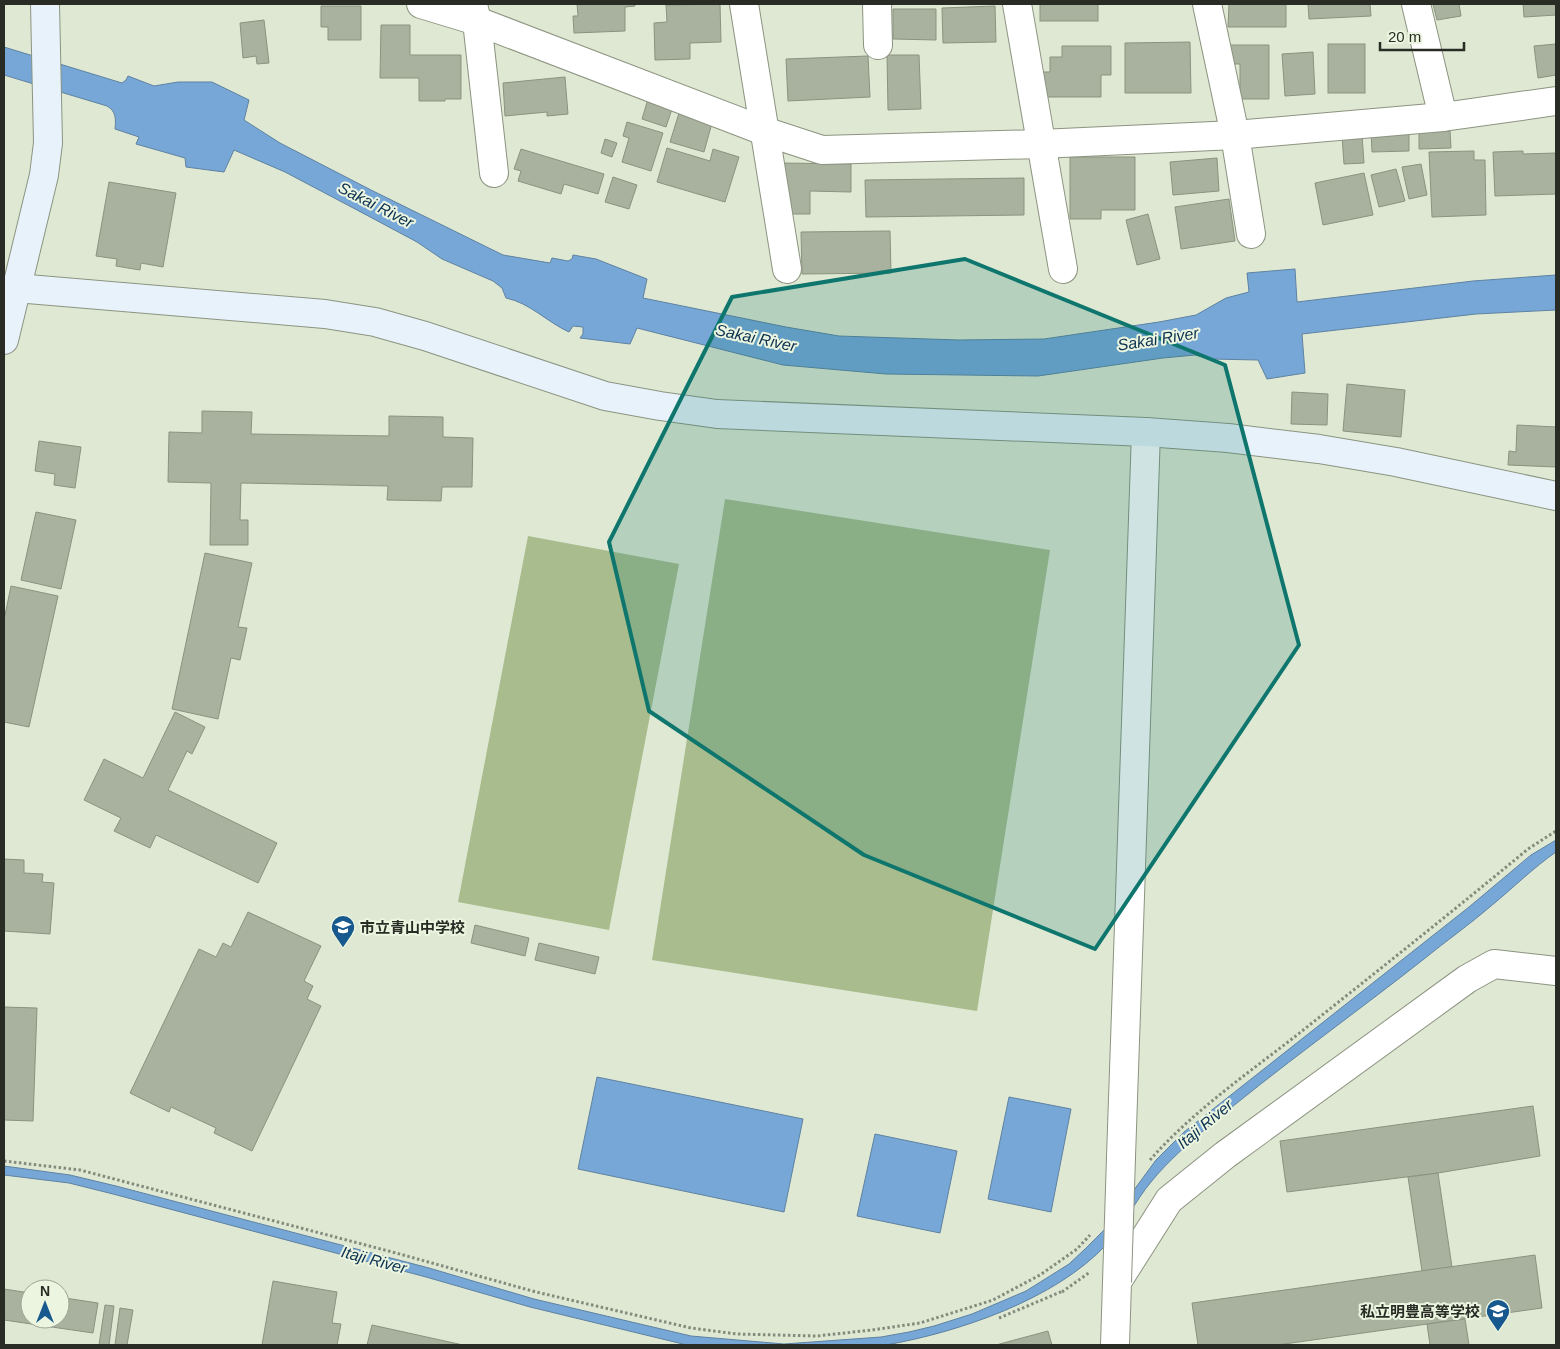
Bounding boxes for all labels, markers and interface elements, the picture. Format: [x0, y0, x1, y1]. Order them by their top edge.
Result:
scale bar [1380, 20, 1464, 52]
text: 20 m [1388, 28, 1421, 45]
water label: Sakai River [336, 179, 417, 231]
water label: Sakai River [714, 321, 798, 355]
water label: Sakai River [1116, 324, 1200, 354]
school or university icon: 市立青山中学校 [330, 914, 356, 948]
place label: 市立青山中学校 [360, 919, 465, 936]
water label: Itaji River [1174, 1096, 1237, 1152]
water label: Itaji River [340, 1243, 409, 1277]
north arrow [20, 1279, 70, 1329]
text: N [40, 1283, 50, 1299]
school or university icon: 私立明豊高等学校 [1485, 1298, 1511, 1332]
place label: 私立明豊高等学校 [1360, 1303, 1480, 1320]

